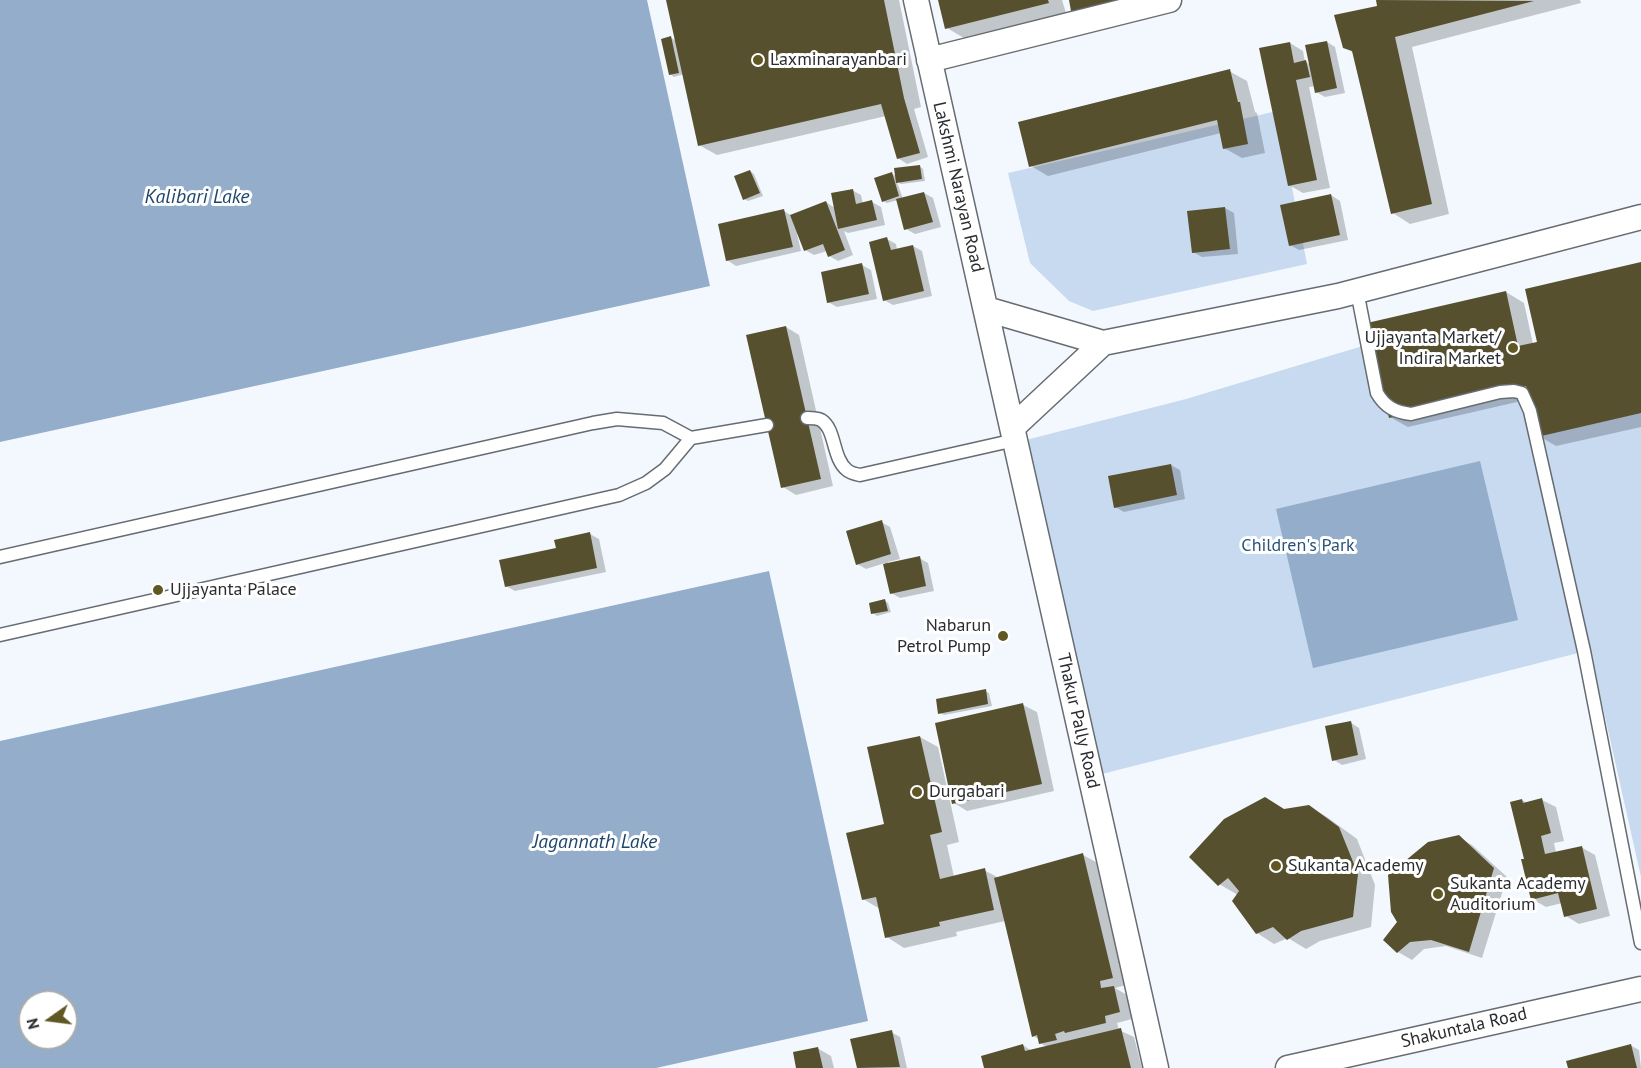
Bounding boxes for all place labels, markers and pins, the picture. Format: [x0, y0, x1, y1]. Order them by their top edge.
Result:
place label: Laxminarayanbari [770, 49, 907, 71]
marker: Laxminarayanbari [751, 53, 765, 67]
place label: Ujjayanta Market/ Indira Market [1364, 327, 1501, 370]
marker: Ujjayanta Market/ Indira Market [1506, 341, 1520, 355]
place label: Ujjayanta Palace [170, 579, 297, 601]
marker: Ujjayanta Palace [151, 583, 165, 597]
place label: Nabarun Petrol Pump [897, 615, 991, 658]
marker: Nabarun Petrol Pump [996, 629, 1010, 643]
place label: Durgabari [929, 781, 1005, 803]
marker: Durgabari [910, 785, 924, 799]
place label: Sukanta Academy [1288, 855, 1424, 877]
marker: Sukanta Academy [1269, 859, 1283, 873]
place label: Sukanta Academy Auditorium [1450, 873, 1586, 916]
marker: Sukanta Academy Auditorium [1431, 887, 1445, 901]

